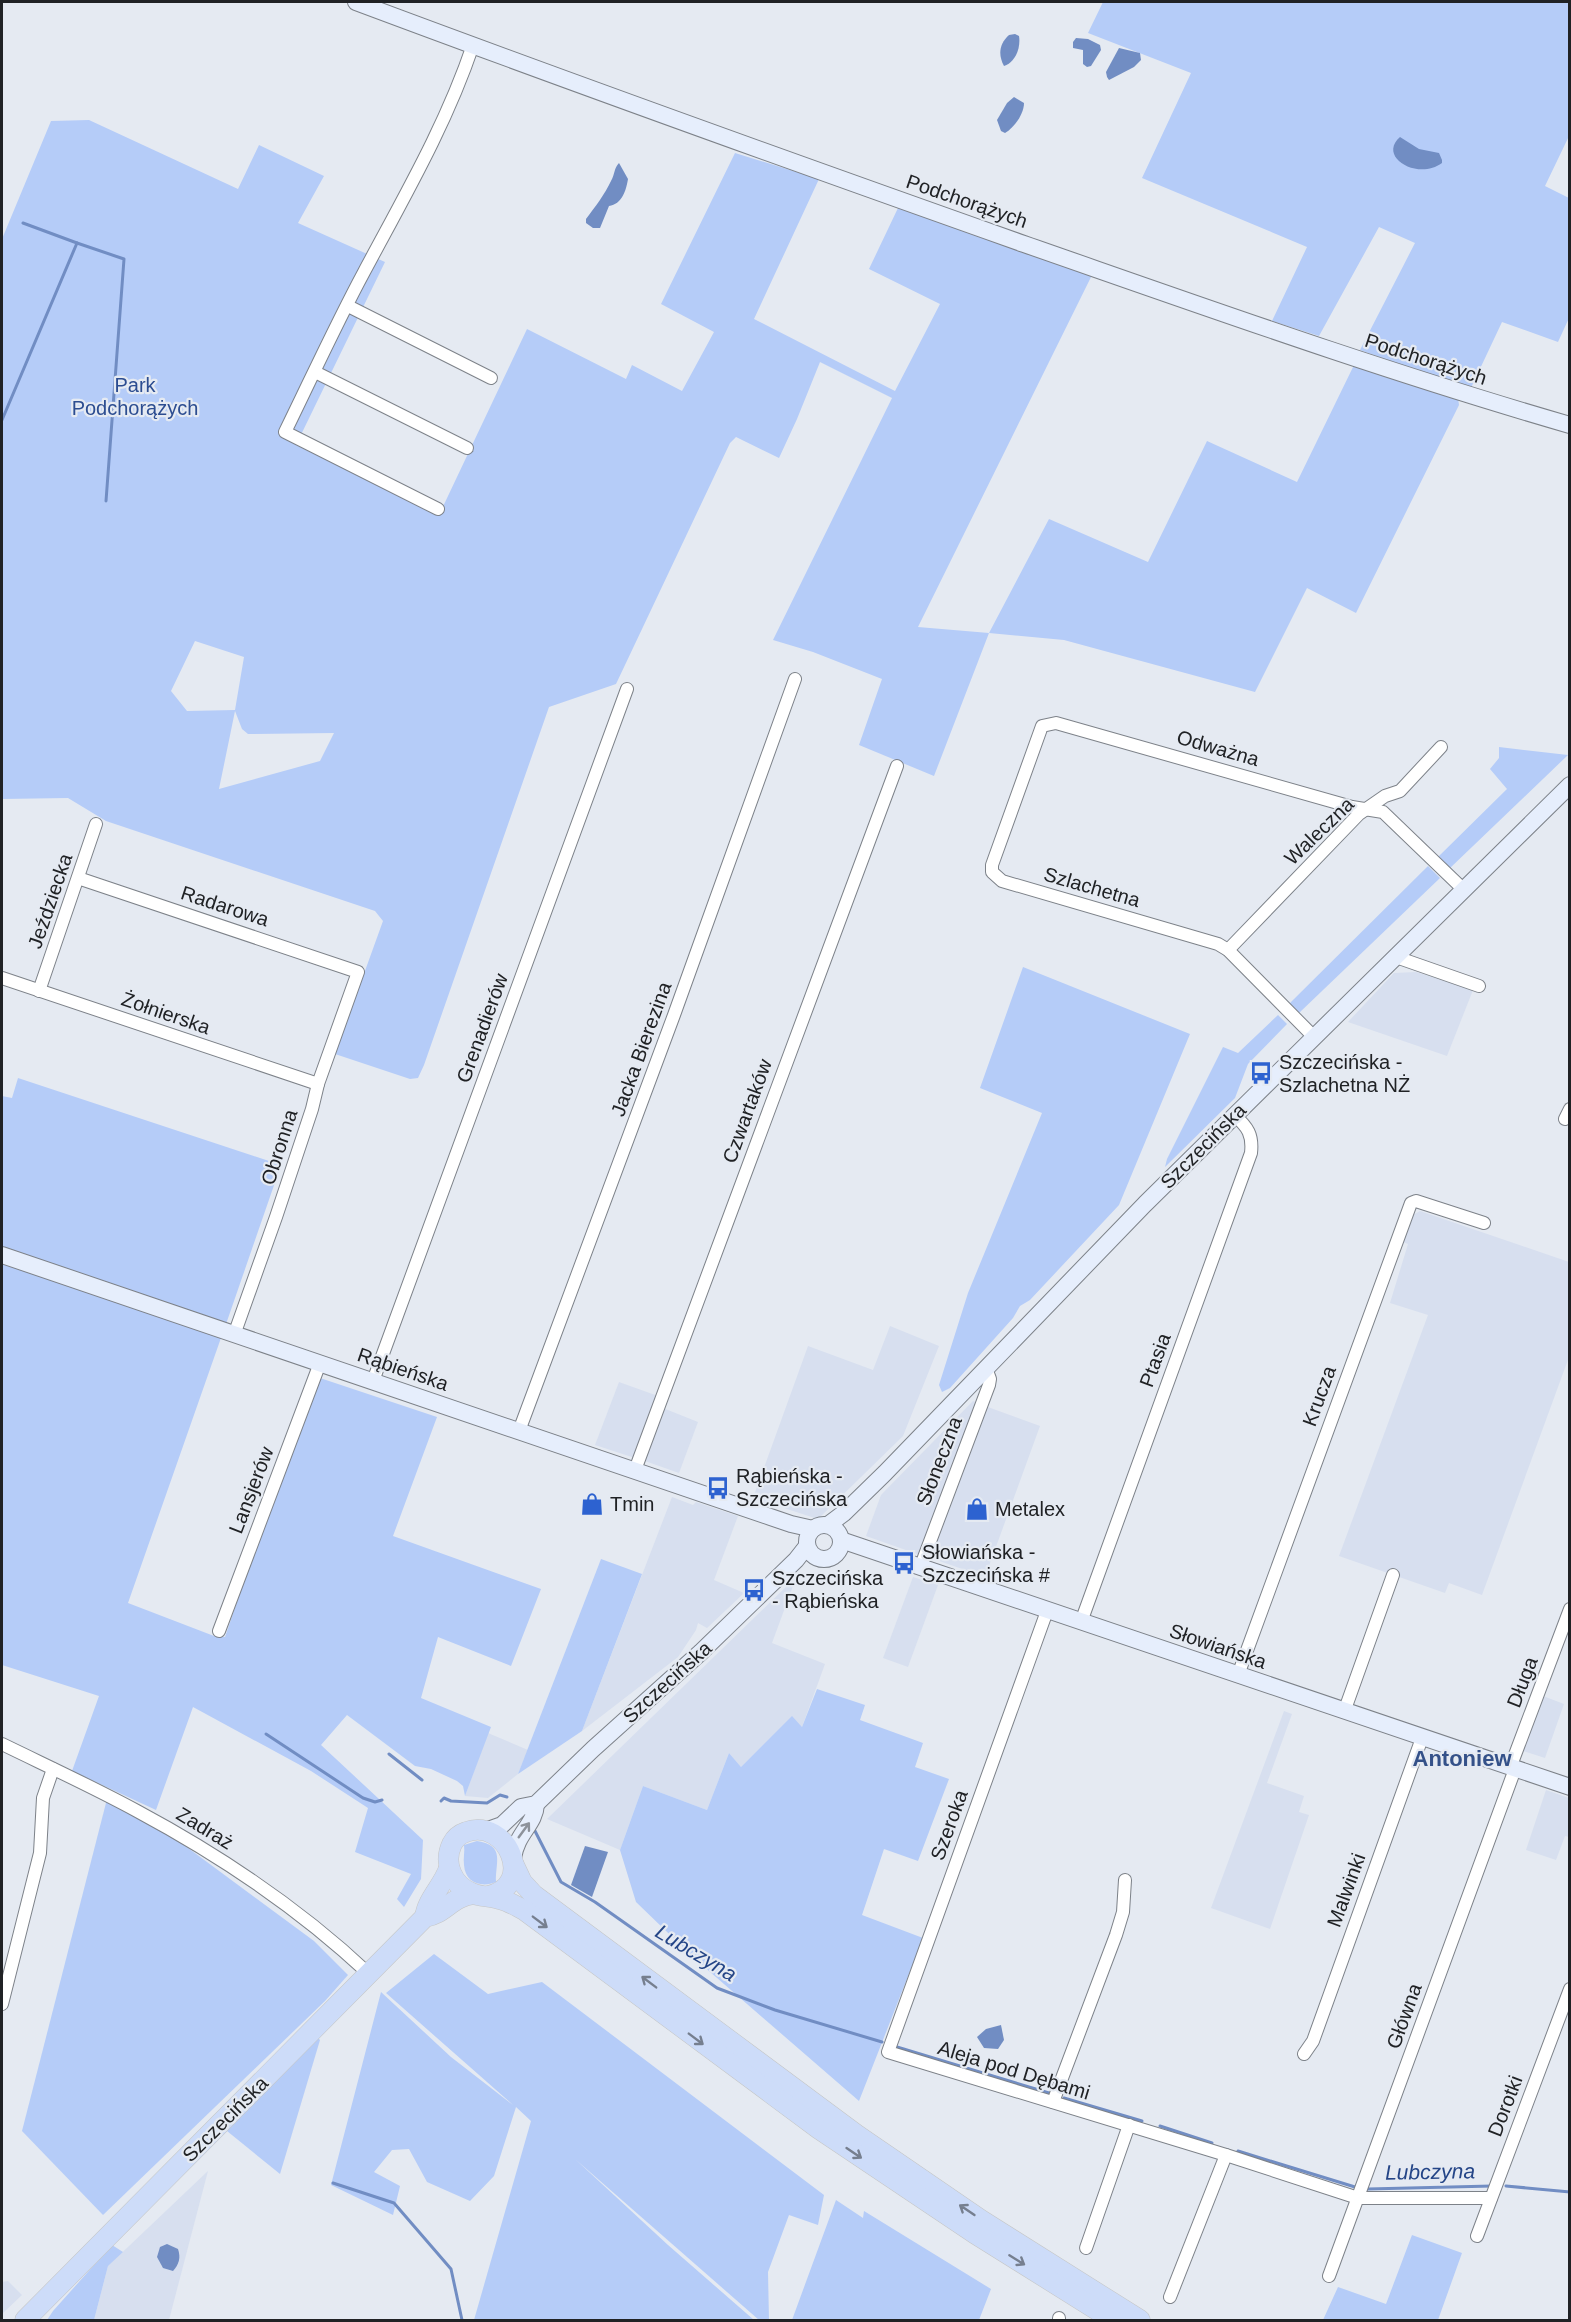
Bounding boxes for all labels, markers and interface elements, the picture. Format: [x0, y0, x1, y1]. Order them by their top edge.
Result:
street label: Podchorążych [903, 170, 1031, 232]
street label: Podchorążych [1362, 329, 1490, 389]
park label: Park Podchorążych [72, 374, 198, 419]
street label: Odważna [1174, 726, 1262, 770]
street label: Waleczna [1280, 792, 1359, 869]
street label: Jeździecka [23, 850, 77, 951]
street label: Szlachetna [1041, 863, 1143, 911]
street label: Radarowa [178, 881, 273, 931]
street label: Grenadierów [452, 970, 512, 1086]
street label: Jacka Bierezina [607, 978, 676, 1119]
street label: Żołnierska [119, 988, 214, 1039]
place label: Szczecińska - Szlachetna NŻ [1279, 1051, 1410, 1096]
street label: Czwartaków [718, 1056, 776, 1166]
bus stop icon: Szczecińska - Szlachetna NŻ [1248, 1060, 1274, 1086]
street label: Szczecińska [1156, 1098, 1251, 1193]
street label: Obronna [257, 1106, 302, 1187]
street label: Ptasia [1135, 1329, 1175, 1390]
street label: Rąbieńska [355, 1343, 452, 1395]
street label: Krucza [1298, 1362, 1340, 1429]
street label: Słoneczna [912, 1413, 966, 1509]
street label: Lansjerów [224, 1443, 278, 1537]
place label: Rąbieńska - Szczecińska [736, 1465, 848, 1510]
bus stop icon: Rąbieńska - Szczecińska [705, 1475, 731, 1501]
shop icon: Tmin [579, 1491, 605, 1517]
place label: Tmin [610, 1493, 654, 1515]
shop icon: Metalex [964, 1496, 990, 1522]
place label: Metalex [995, 1498, 1065, 1520]
place label: Słowiańska - Szczecińska # [922, 1541, 1051, 1586]
bus stop icon: Słowiańska - Szczecińska # [891, 1550, 917, 1576]
place label: Szczecińska - Rąbieńska [772, 1567, 884, 1612]
bus stop icon: Szczecińska - Rąbieńska [741, 1577, 767, 1603]
street label: Słowiańska [1167, 1619, 1270, 1673]
street label: Szczecińska [618, 1636, 716, 1727]
street label: Długa [1502, 1653, 1542, 1710]
district label: Antoniew [1413, 1746, 1512, 1771]
street label: Szeroka [926, 1786, 972, 1863]
street label: Zadraż [173, 1803, 237, 1853]
one-way arrow [518, 1823, 530, 1839]
street label: Malwinki [1323, 1850, 1369, 1930]
one-way arrow [531, 1916, 547, 1928]
water label: Lubczyna [652, 1920, 741, 1986]
one-way arrow [641, 1975, 657, 1988]
street label: Główna [1382, 1980, 1426, 2052]
one-way arrow [688, 2032, 704, 2045]
street label: Aleja pod Dębami [935, 2036, 1093, 2104]
street label: Szczecińska [178, 2071, 273, 2166]
street label: Dorotki [1483, 2072, 1527, 2140]
one-way arrow [846, 2147, 862, 2159]
water label: Lubczyna [1385, 2159, 1475, 2184]
one-way arrow [959, 2204, 975, 2216]
one-way arrow [1008, 2254, 1025, 2266]

